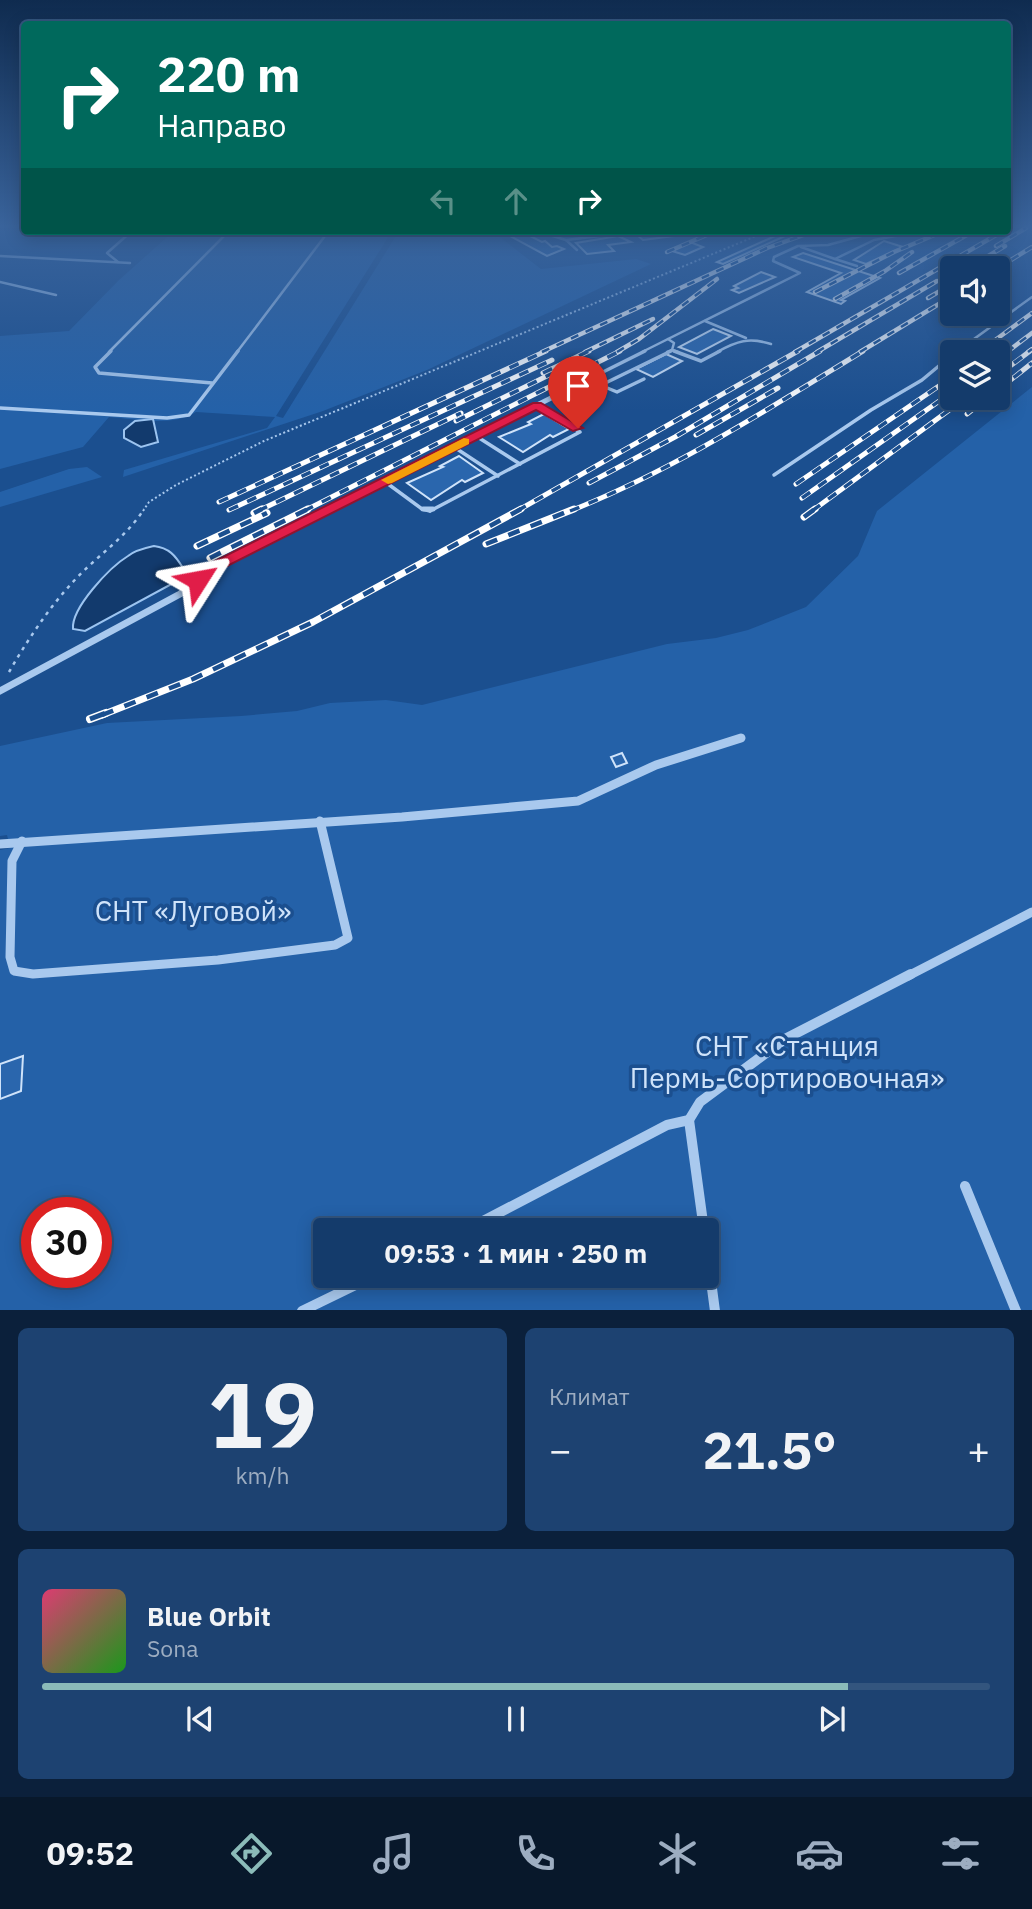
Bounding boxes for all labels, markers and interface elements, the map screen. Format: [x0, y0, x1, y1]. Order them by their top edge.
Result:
text: 220 m [157, 42, 301, 105]
icon: right [42, 49, 133, 140]
text: Направо [157, 104, 286, 146]
icon: left [424, 182, 462, 220]
icon: ahead [497, 182, 535, 220]
icon: right [570, 182, 608, 220]
map controls [940, 256, 1010, 410]
button: sound [940, 256, 1010, 326]
button: layers [940, 340, 1010, 410]
pin [548, 356, 608, 428]
icon: arrive [559, 367, 597, 405]
position arrow [161, 543, 235, 617]
park label: СНТ «Луговой» [95, 892, 291, 929]
park label: СНТ «Станция Пермь-Сортировочная» [630, 1027, 944, 1096]
speed limit sign: 30 [21, 1197, 112, 1288]
text: 09:53 · 1 мин · 250 m [385, 1236, 647, 1270]
text: 19 [208, 1355, 317, 1473]
text: Климат [549, 1381, 630, 1411]
text: 21.5° [702, 1416, 837, 1483]
text: − [549, 1425, 572, 1474]
text: + [967, 1425, 990, 1474]
text: km/h [235, 1460, 290, 1490]
text: Blue Orbit [147, 1599, 271, 1633]
text: Sona [147, 1633, 199, 1663]
icon: previous [181, 1700, 219, 1738]
icon: pause [497, 1700, 535, 1738]
icon: next [813, 1700, 851, 1738]
icon: directions [227, 1829, 276, 1878]
icon: music [369, 1829, 418, 1878]
icon: phone [511, 1829, 560, 1878]
icon: climate [653, 1829, 702, 1878]
icon: car [795, 1829, 844, 1878]
icon: filters [936, 1829, 985, 1878]
text: 09:52 [46, 1832, 134, 1874]

